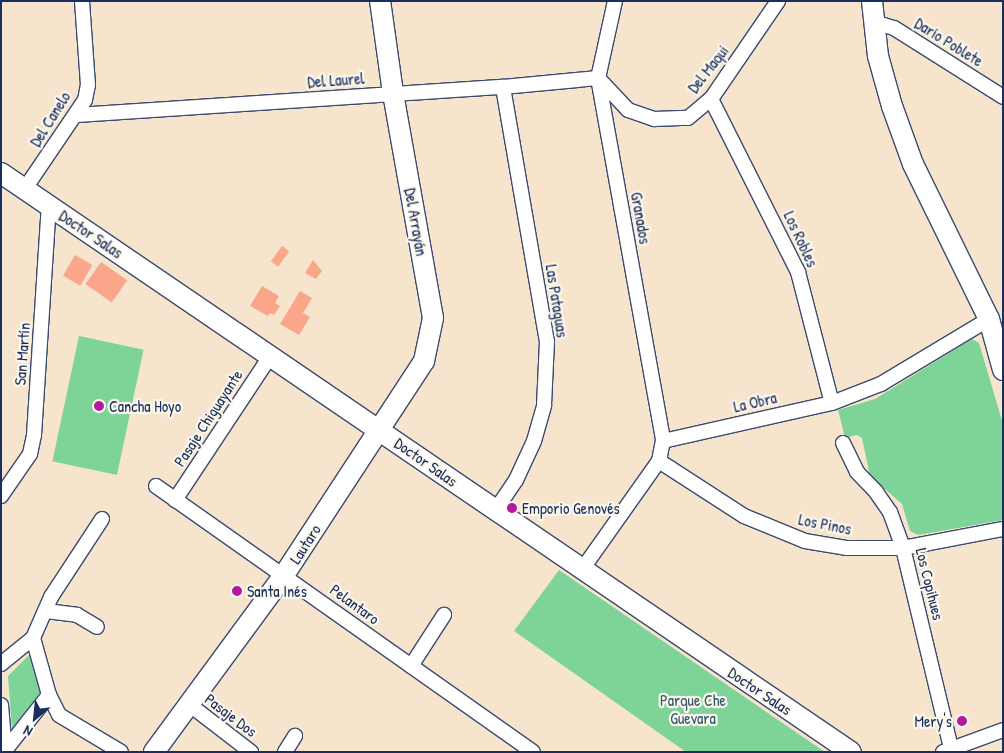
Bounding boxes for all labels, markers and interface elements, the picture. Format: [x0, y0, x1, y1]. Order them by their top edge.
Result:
street label: Darío Poblete [911, 13, 987, 71]
street label: Del Maqui [683, 41, 733, 97]
street label: Del Laurel [307, 68, 365, 92]
street label: Del Canelo [26, 88, 74, 150]
street label: Del Arrayán [401, 187, 431, 257]
street label: Granados [627, 190, 655, 246]
street label: Doctor Salas [56, 206, 126, 262]
street label: Los Robles [780, 208, 822, 270]
street label: Las Pataguas [542, 263, 572, 339]
street label: San Martín [10, 322, 34, 386]
street label: Pasaje Chiguayante [170, 366, 246, 470]
street label: La Obra [731, 388, 779, 416]
place label: Cancha Hoyo [109, 396, 181, 416]
marker: Cancha Hoyo [93, 400, 105, 412]
street label: Doctor Salas [391, 433, 461, 491]
place label: Emporio Genovés [522, 498, 620, 518]
marker: Emporio Genovés [506, 502, 518, 514]
street label: Los Pinos [797, 509, 853, 539]
street label: Lautaro [285, 521, 325, 567]
street label: Los Copihues [912, 546, 948, 622]
street label: Pelantaro [327, 580, 383, 628]
place label: Santa Inés [247, 581, 307, 601]
marker: Santa Inés [231, 585, 243, 597]
street label: Doctor Salas [725, 663, 795, 719]
street label: Pasaje Dos [201, 689, 261, 741]
park label: Parque Che Guevara [660, 690, 726, 728]
north arrow [10, 693, 60, 743]
place label: Mery's [914, 711, 952, 731]
marker: Mery's [956, 715, 968, 727]
text: N [20, 722, 35, 742]

